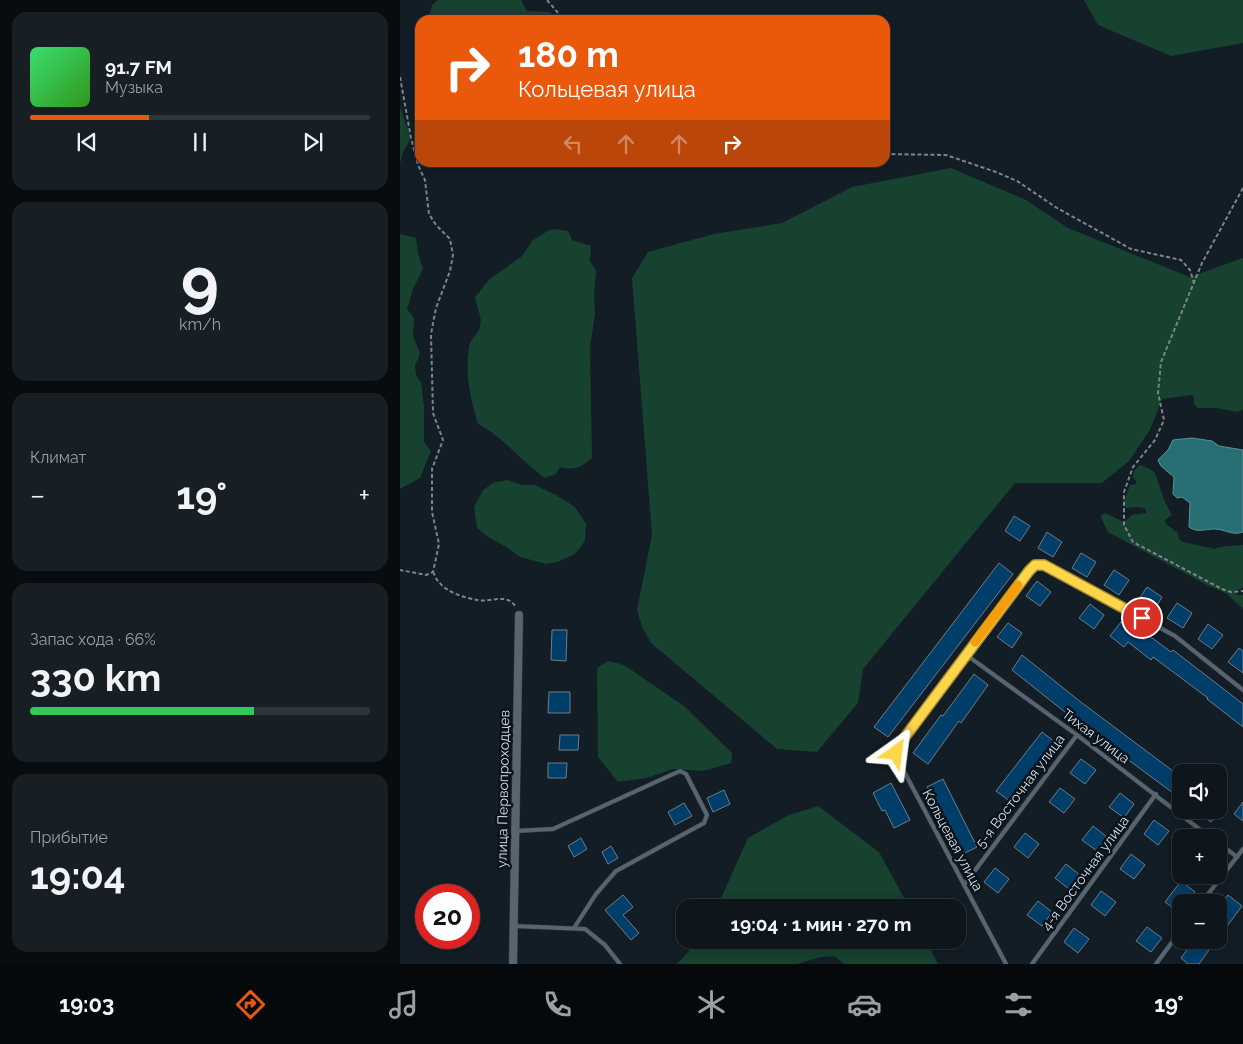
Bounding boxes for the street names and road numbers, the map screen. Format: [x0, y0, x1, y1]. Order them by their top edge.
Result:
street label: Тихая улица [1059, 705, 1133, 767]
street label: улица Первопроходцев [494, 710, 512, 868]
street label: 5-я Восточная улица [972, 731, 1068, 851]
street label: Кольцевая улица [919, 786, 987, 894]
street label: 4-я Восточная улица [1038, 813, 1132, 933]

